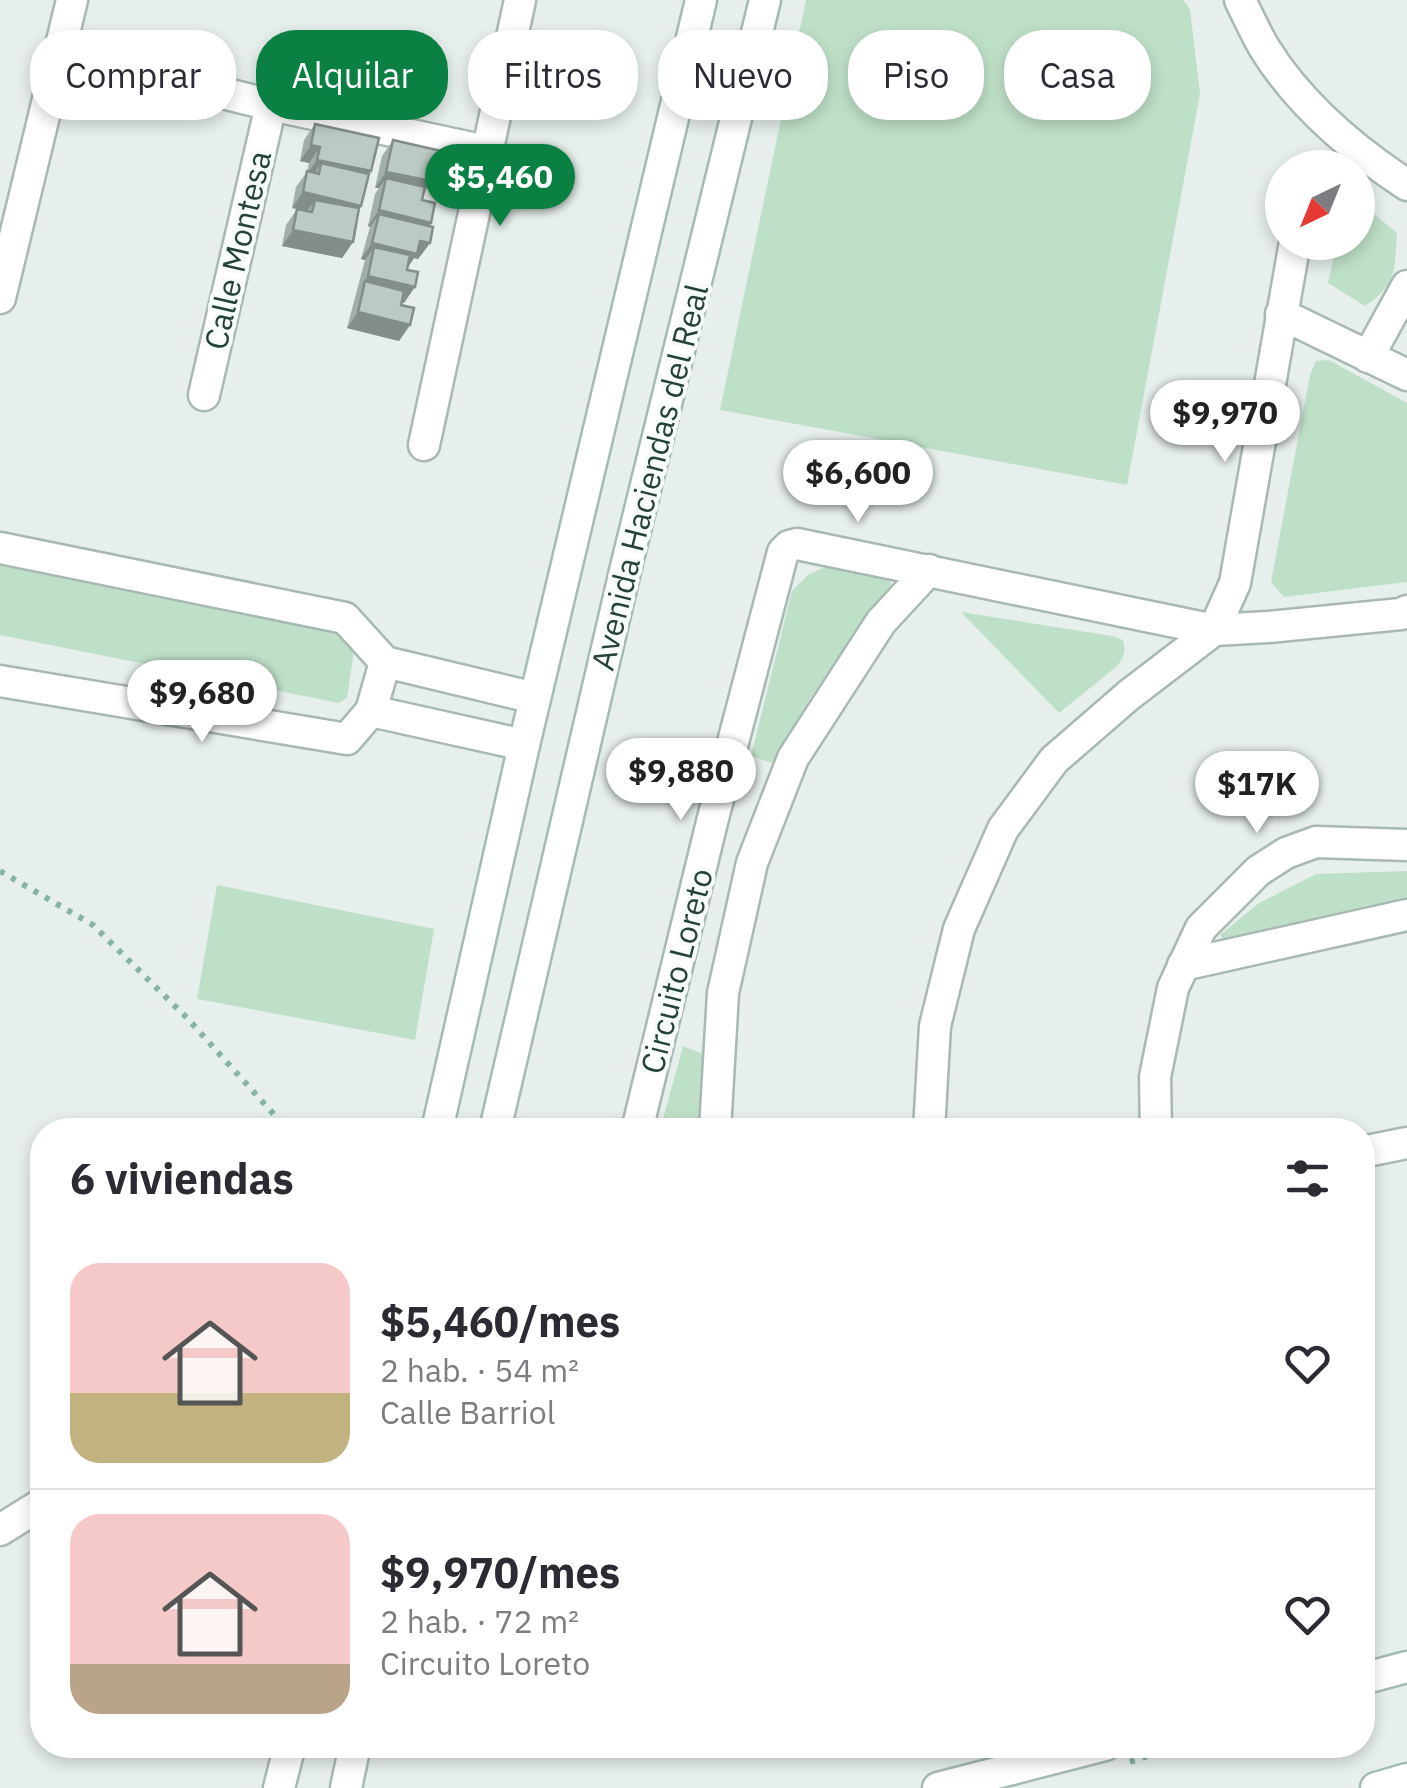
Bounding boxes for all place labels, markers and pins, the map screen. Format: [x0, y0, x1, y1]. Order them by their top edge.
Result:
pin: $5,460 [419, 144, 581, 229]
pin: $9,970 [1144, 380, 1306, 465]
pin: $6,600 [777, 440, 939, 525]
pin: $9,680 [121, 660, 283, 745]
pin: $9,880 [600, 738, 762, 823]
pin: $17K [1198, 751, 1316, 836]

